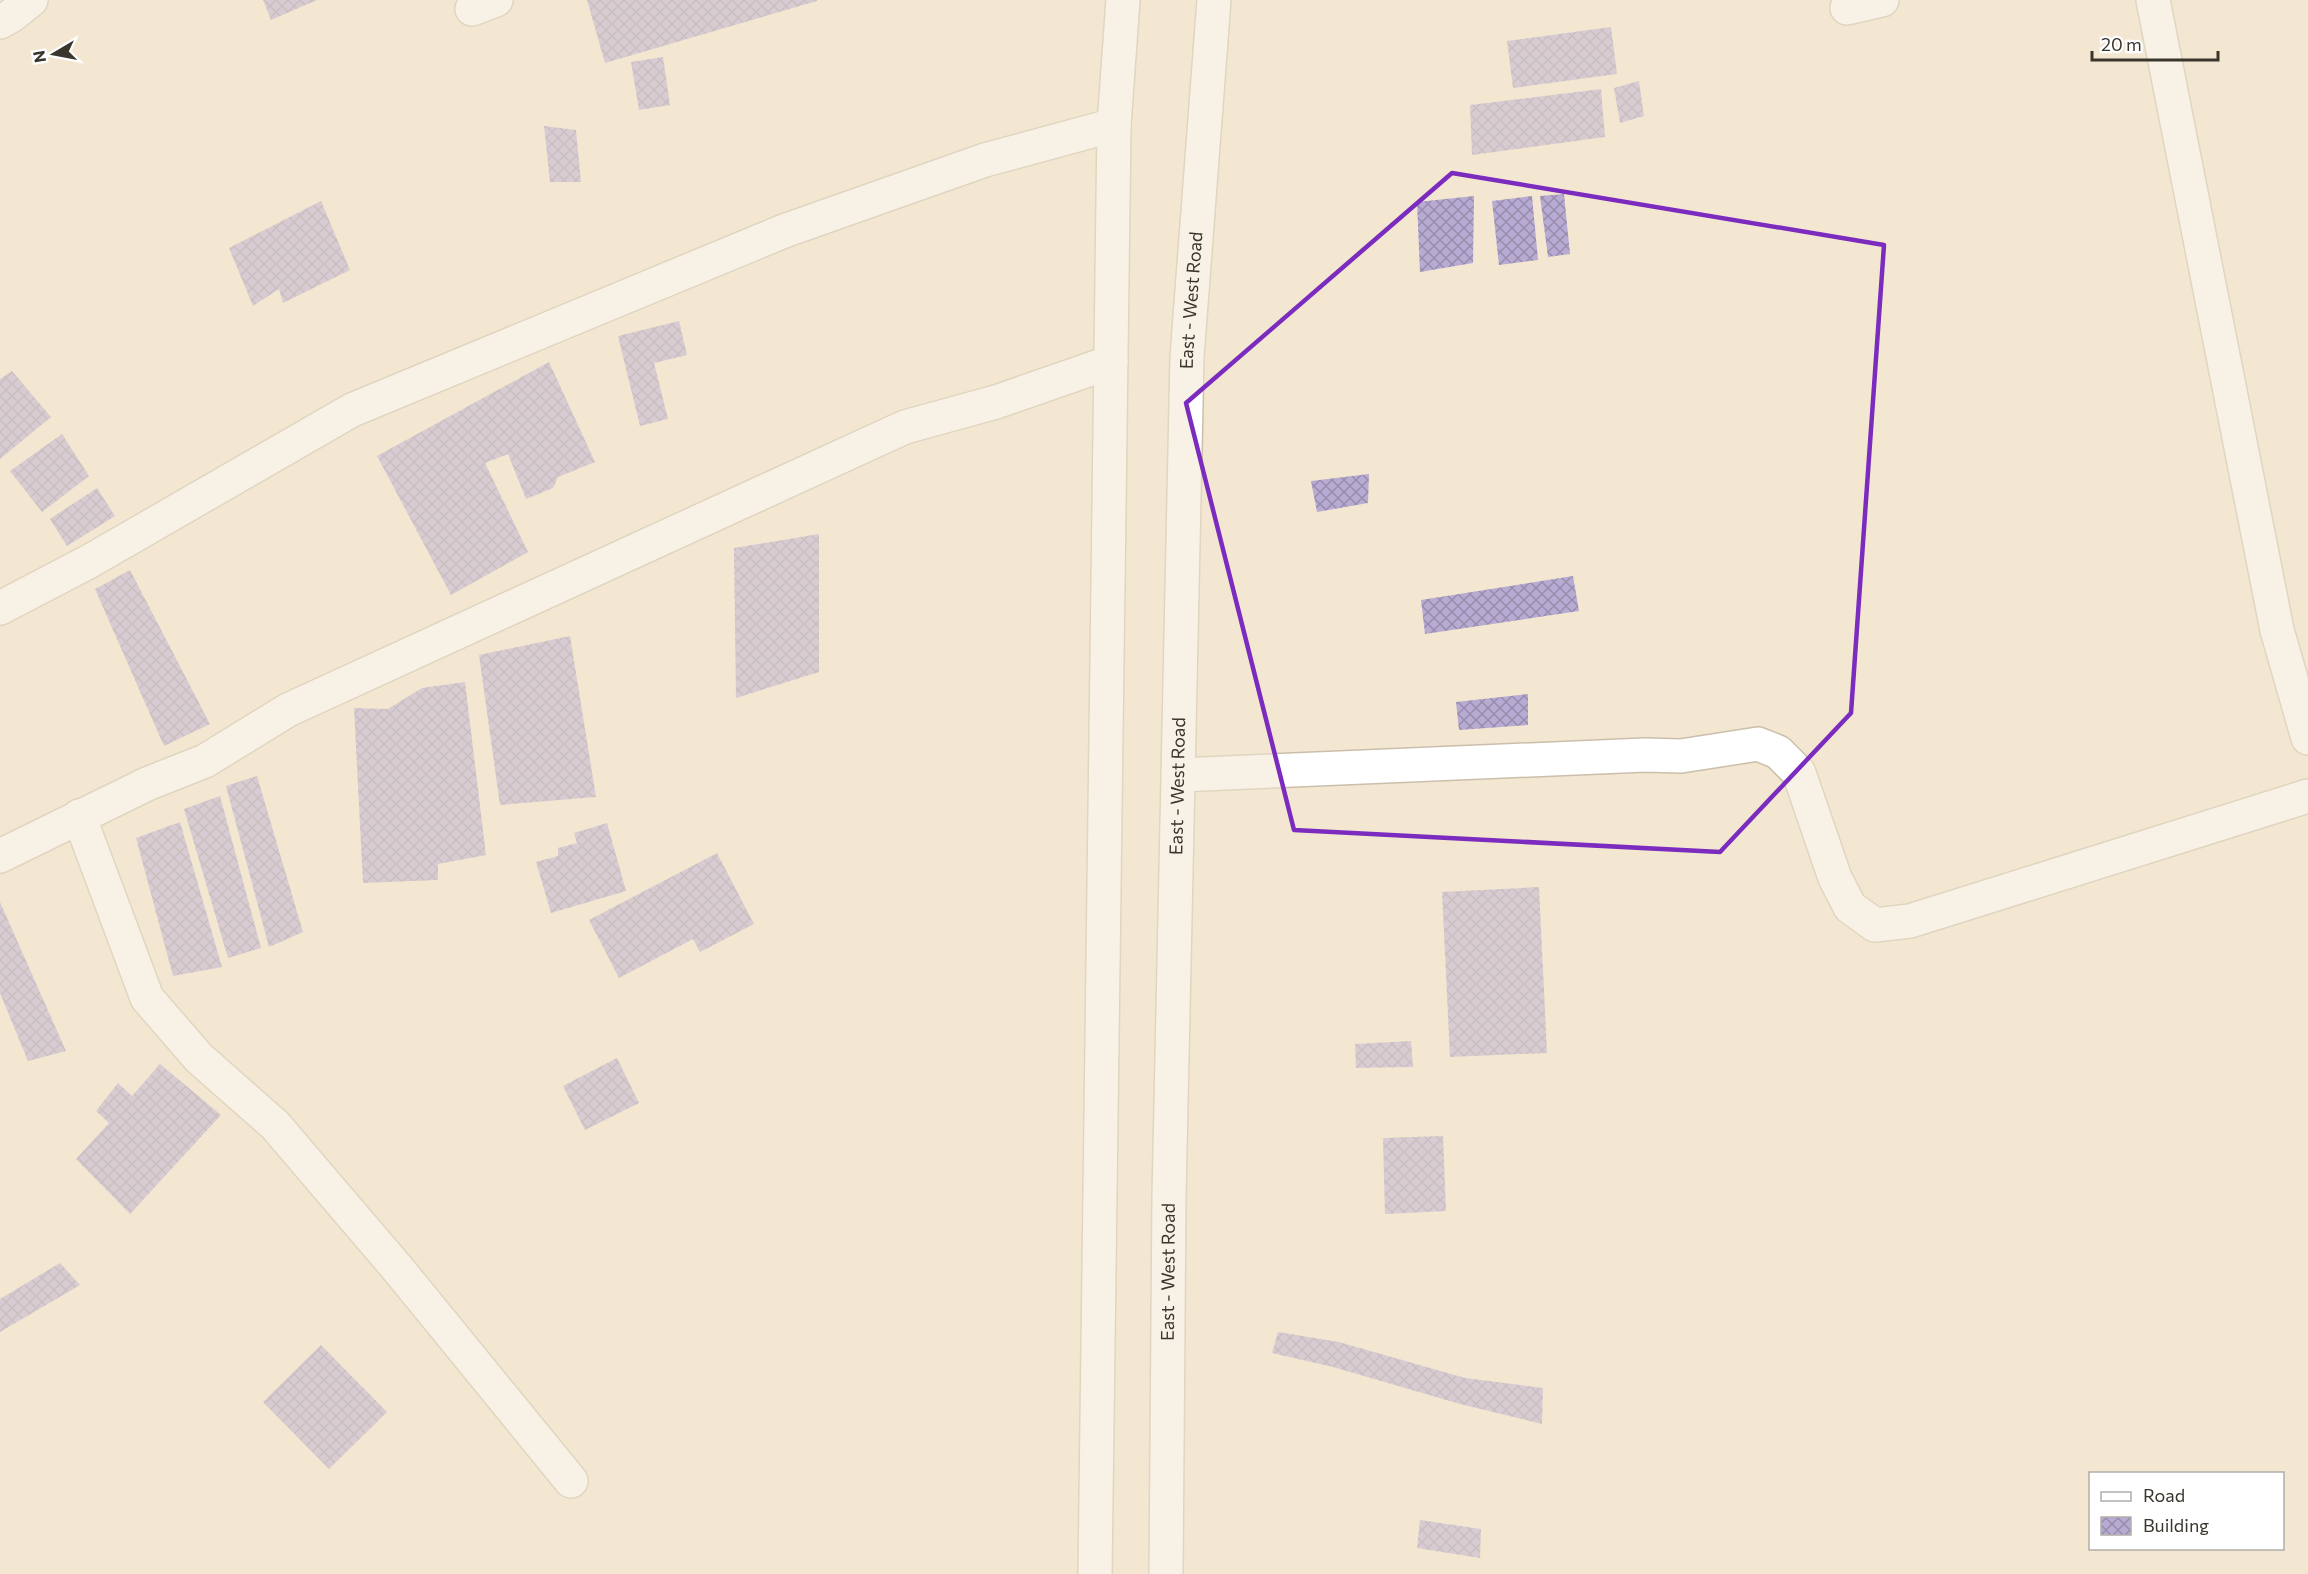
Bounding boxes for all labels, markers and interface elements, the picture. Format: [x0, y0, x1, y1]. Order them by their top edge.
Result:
north arrow [24, 24, 84, 84]
scale bar [2092, 24, 2218, 62]
text: 20 m [2101, 33, 2142, 55]
text: N [28, 49, 49, 64]
street label: East - West Road [1175, 231, 1206, 369]
street label: East - West Road [1164, 717, 1189, 855]
street label: East - West Road [1156, 1203, 1179, 1341]
legend [2089, 1472, 2284, 1550]
text: Road [2143, 1484, 2185, 1506]
text: Building [2143, 1514, 2209, 1536]

